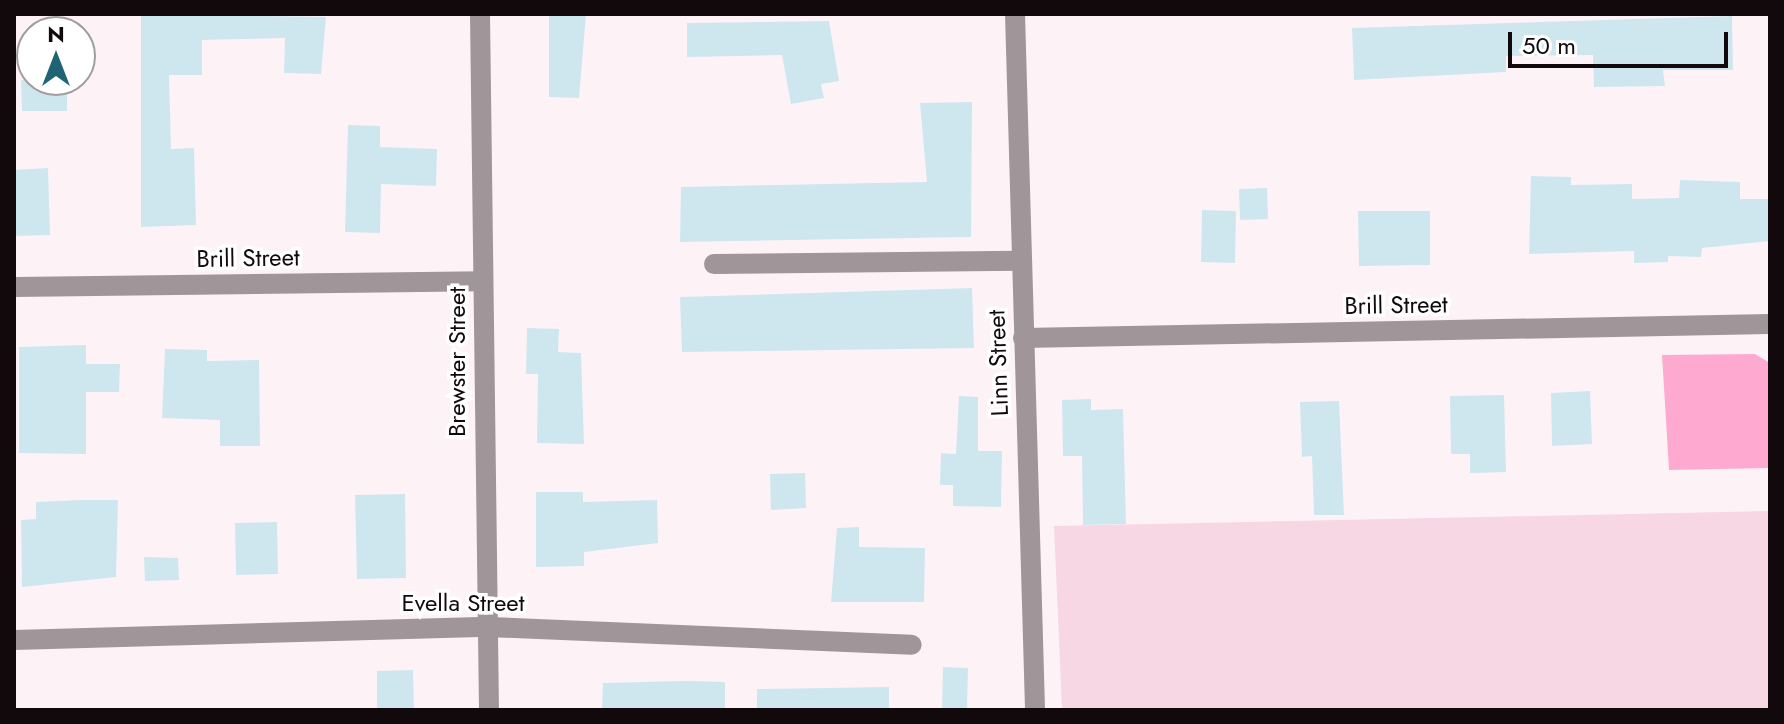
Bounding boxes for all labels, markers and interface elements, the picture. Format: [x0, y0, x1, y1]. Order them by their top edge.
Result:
north arrow [16, 16, 96, 96]
scale bar [1512, 16, 1732, 66]
text: N [47, 18, 65, 50]
text: 50 m [1522, 28, 1576, 63]
street label: Brill Street [196, 243, 300, 273]
street label: Brewster Street [443, 287, 471, 437]
street label: Brill Street [1344, 290, 1448, 320]
street label: Linn Street [982, 309, 1014, 417]
street label: Evella Street [402, 589, 524, 617]

